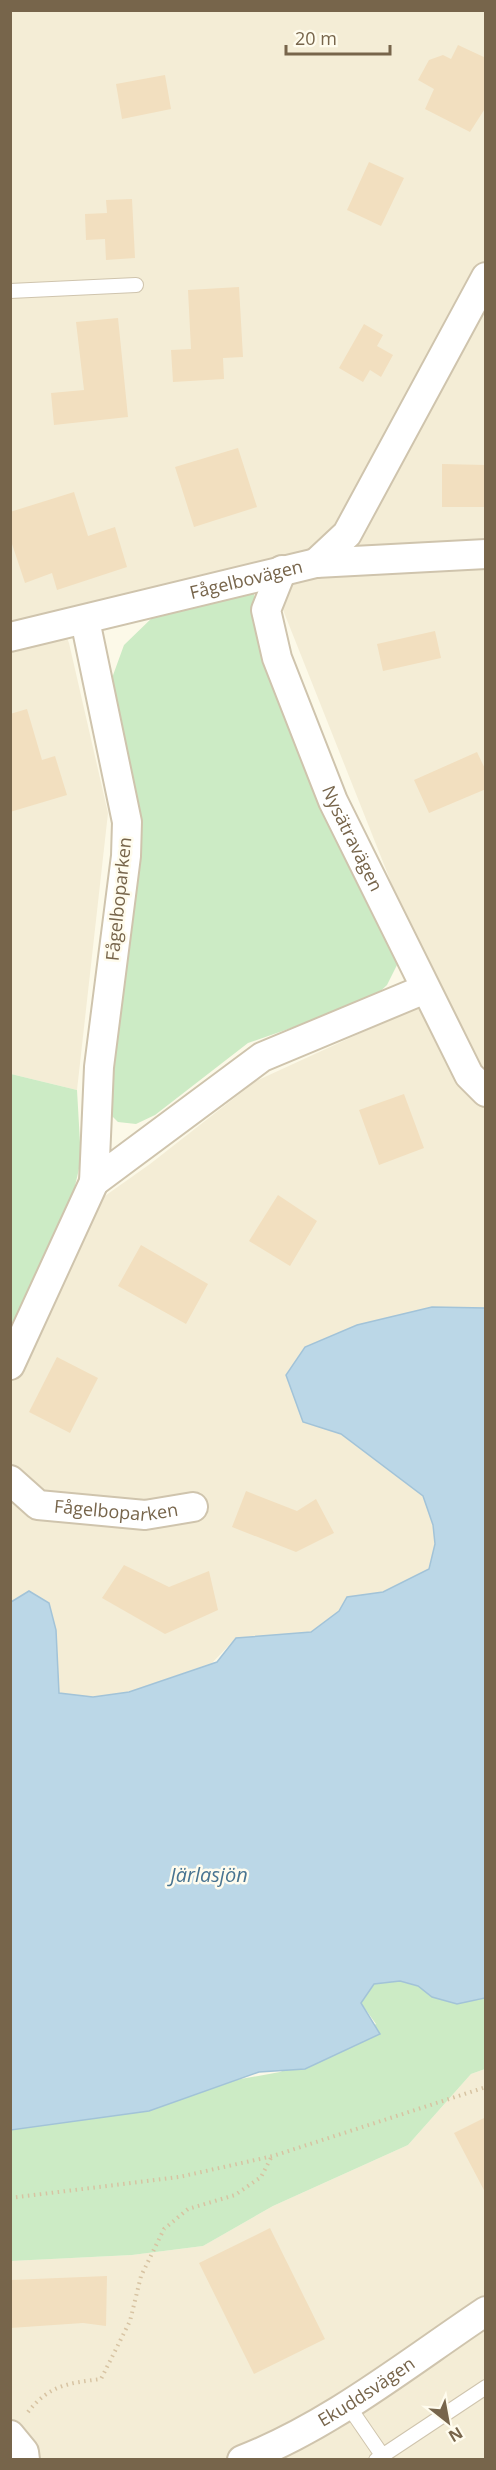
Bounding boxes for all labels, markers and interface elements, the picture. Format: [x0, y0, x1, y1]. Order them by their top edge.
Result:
scale bar [286, 18, 390, 56]
text: 20 m [295, 26, 337, 50]
street label: Fågelbovägen [187, 554, 305, 604]
street label: Nysätravägen [317, 782, 389, 895]
street label: Fågelboparken [100, 836, 136, 962]
street label: Fågelboparken [53, 1494, 180, 1526]
water label: Järlasjön [166, 1861, 248, 1888]
street label: Ekuddsvägen [313, 2351, 419, 2432]
north arrow [418, 2392, 478, 2452]
text: N [444, 2422, 467, 2448]

